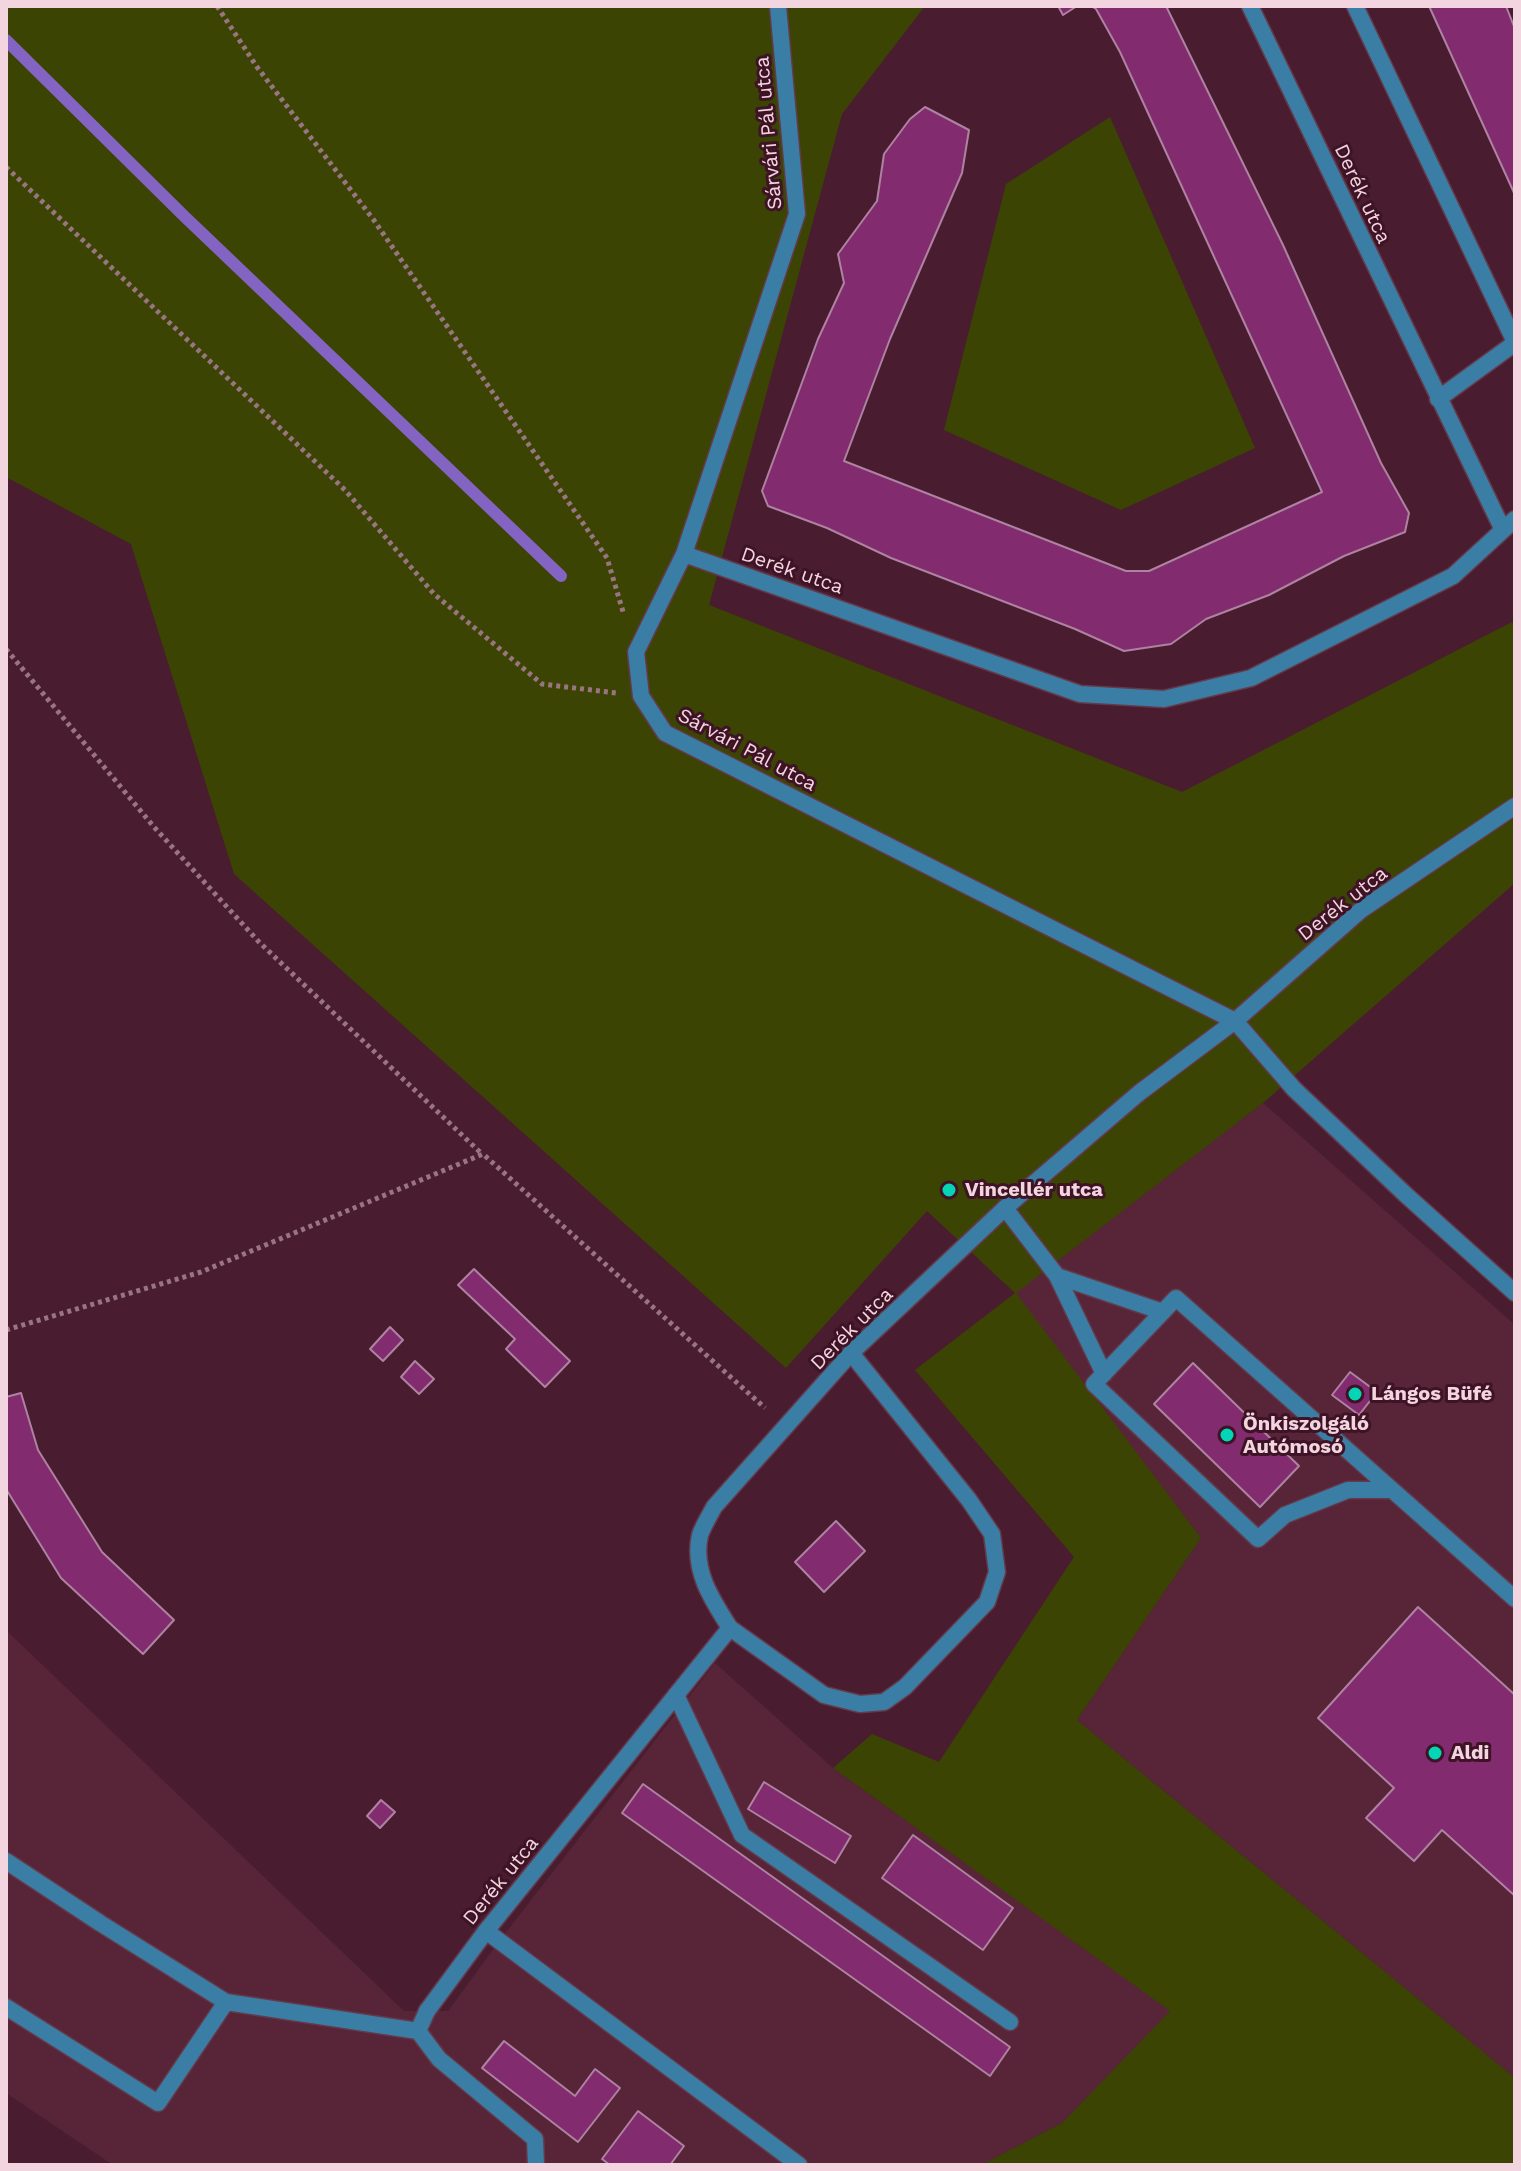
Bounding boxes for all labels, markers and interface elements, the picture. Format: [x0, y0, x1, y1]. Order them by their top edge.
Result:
street label: Sárvári Pál utca [750, 55, 788, 211]
street label: Derék utca [1329, 141, 1395, 247]
street label: Derék utca [738, 542, 846, 600]
street label: Sárvári Pál utca [674, 703, 820, 797]
street label: Derék utca [1294, 862, 1392, 946]
place label: Vincellér utca [965, 1178, 1103, 1202]
marker: Vincellér utca [940, 1181, 958, 1199]
street label: Derék utca [806, 1283, 898, 1375]
place label: Lángos Büfé [1371, 1382, 1492, 1406]
marker: Lángos Büfé [1346, 1385, 1364, 1403]
place label: Önkiszolgáló Autómosó [1243, 1412, 1369, 1459]
marker: Önkiszolgáló Autómosó [1218, 1426, 1236, 1444]
place label: Aldi [1451, 1741, 1489, 1765]
marker: Aldi [1426, 1744, 1444, 1762]
street label: Derék utca [458, 1832, 544, 1930]

